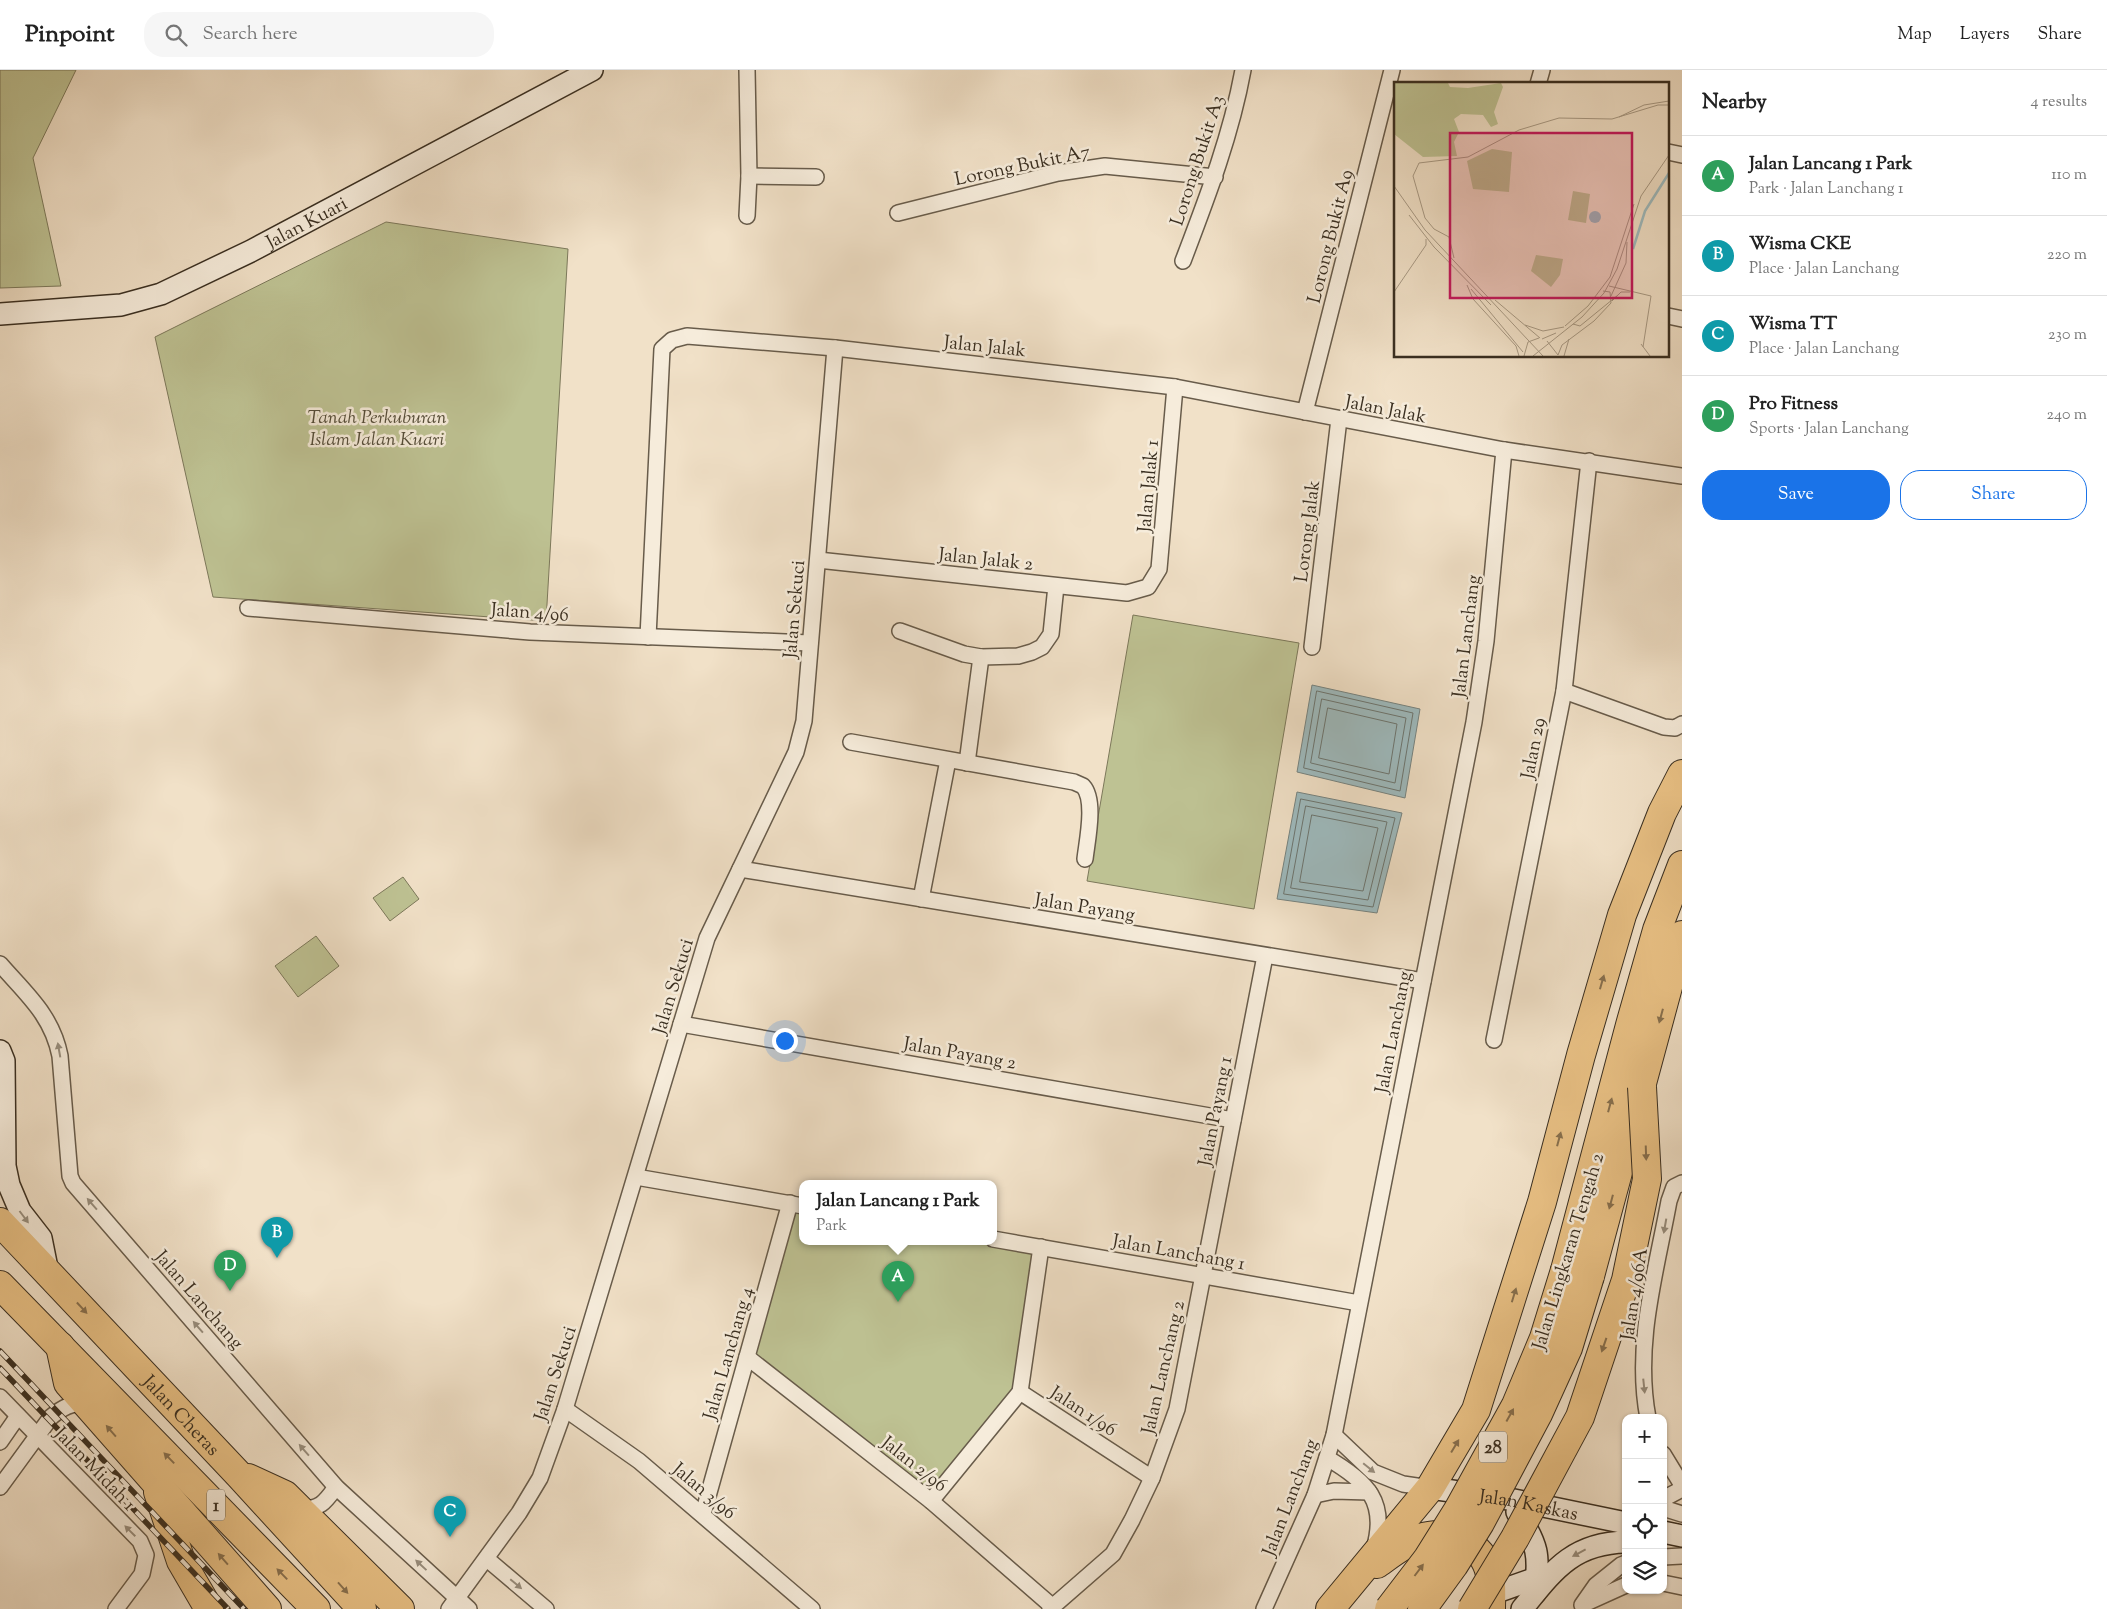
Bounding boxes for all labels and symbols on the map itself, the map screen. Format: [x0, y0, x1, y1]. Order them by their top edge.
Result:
inset map [1394, 82, 1670, 358]
street label: Lorong Bukit A3 [1165, 92, 1232, 230]
street label: Lorong Bukit A7 [952, 139, 1093, 194]
street label: Lorong Bukit A9 [1302, 167, 1361, 306]
street label: Jalan Kuari [261, 191, 353, 257]
street label: Jalan Jalak [941, 330, 1028, 365]
street label: Jalan Jalak [1342, 389, 1429, 432]
park label: Tanah Perkuburan Islam Jalan Kuari [307, 405, 447, 454]
street label: Jalan Jalak 1 [1132, 438, 1167, 535]
street label: Lorong Jalak [1289, 478, 1328, 584]
street label: Jalan Jalak 2 [936, 542, 1035, 579]
street label: Jalan Sekuci [778, 559, 813, 661]
street label: Jalan Lanchang [1446, 573, 1488, 700]
street label: Jalan 4/96 [489, 597, 570, 630]
street label: Jalan 29 [1515, 716, 1554, 782]
street label: Jalan Payang [1032, 887, 1137, 930]
street label: Jalan Sekuci [647, 936, 702, 1039]
street label: Jalan Lanchang [1369, 969, 1419, 1097]
one-way arrow [1599, 975, 1607, 990]
one-way arrow [1657, 1009, 1665, 1024]
your location [772, 1028, 798, 1054]
street label: Jalan Payang 2 [900, 1031, 1018, 1078]
one-way arrow [54, 1042, 62, 1058]
street label: Jalan Payang 1 [1192, 1054, 1240, 1170]
one-way arrow [1606, 1097, 1614, 1112]
one-way arrow [1555, 1131, 1563, 1147]
one-way arrow [1643, 1146, 1651, 1162]
street label: Jalan Lingkaran Tengah 2 [1526, 1150, 1612, 1354]
one-way arrow [1606, 1194, 1614, 1209]
one-way arrow [86, 1198, 97, 1211]
one-way arrow [19, 1210, 30, 1223]
pin: B [261, 1217, 293, 1258]
one-way arrow [1660, 1218, 1668, 1234]
street label: Jalan Lanchang 1 [1109, 1228, 1247, 1278]
street label: Jalan Lanchang [147, 1244, 249, 1356]
street label: Jalan 4/96A [1615, 1246, 1656, 1344]
pin: D [214, 1250, 246, 1291]
pin: A [882, 1261, 914, 1302]
street label: Jalan Lanchang 4 [697, 1284, 761, 1424]
one-way arrow [1510, 1288, 1518, 1303]
street label: Jalan Lanchang 2 [1136, 1298, 1193, 1438]
one-way arrow [76, 1302, 88, 1314]
one-way arrow [192, 1322, 204, 1334]
street label: Jalan Sekuci [528, 1323, 584, 1426]
one-way arrow [1600, 1338, 1608, 1353]
street label: Jalan Cheras [135, 1369, 225, 1463]
one-way arrow [1640, 1379, 1648, 1395]
street label: Jalan 1/96 [1043, 1380, 1121, 1444]
one-way arrow [1506, 1409, 1515, 1422]
street label: Jalan Midah 1 [46, 1421, 142, 1518]
one-way arrow [105, 1425, 116, 1438]
street label: Jalan 2/96 [874, 1430, 952, 1499]
road number: 28 [1479, 1431, 1507, 1462]
street label: Jalan Lanchang [1256, 1435, 1326, 1561]
one-way arrow [1450, 1439, 1459, 1452]
one-way arrow [299, 1444, 310, 1457]
one-way arrow [163, 1452, 175, 1464]
street label: Jalan 3/96 [665, 1456, 741, 1527]
one-way arrow [1362, 1462, 1375, 1473]
street label: Jalan Kaskas [1476, 1484, 1580, 1529]
road number: 1 [207, 1490, 225, 1520]
pin: C [434, 1496, 466, 1537]
one-way arrow [124, 1526, 136, 1538]
one-way arrow [1572, 1549, 1586, 1557]
one-way arrow [217, 1554, 229, 1566]
one-way arrow [415, 1559, 427, 1571]
one-way arrow [1413, 1564, 1424, 1577]
one-way arrow [277, 1568, 289, 1580]
one-way arrow [510, 1578, 522, 1589]
one-way arrow [337, 1582, 349, 1594]

